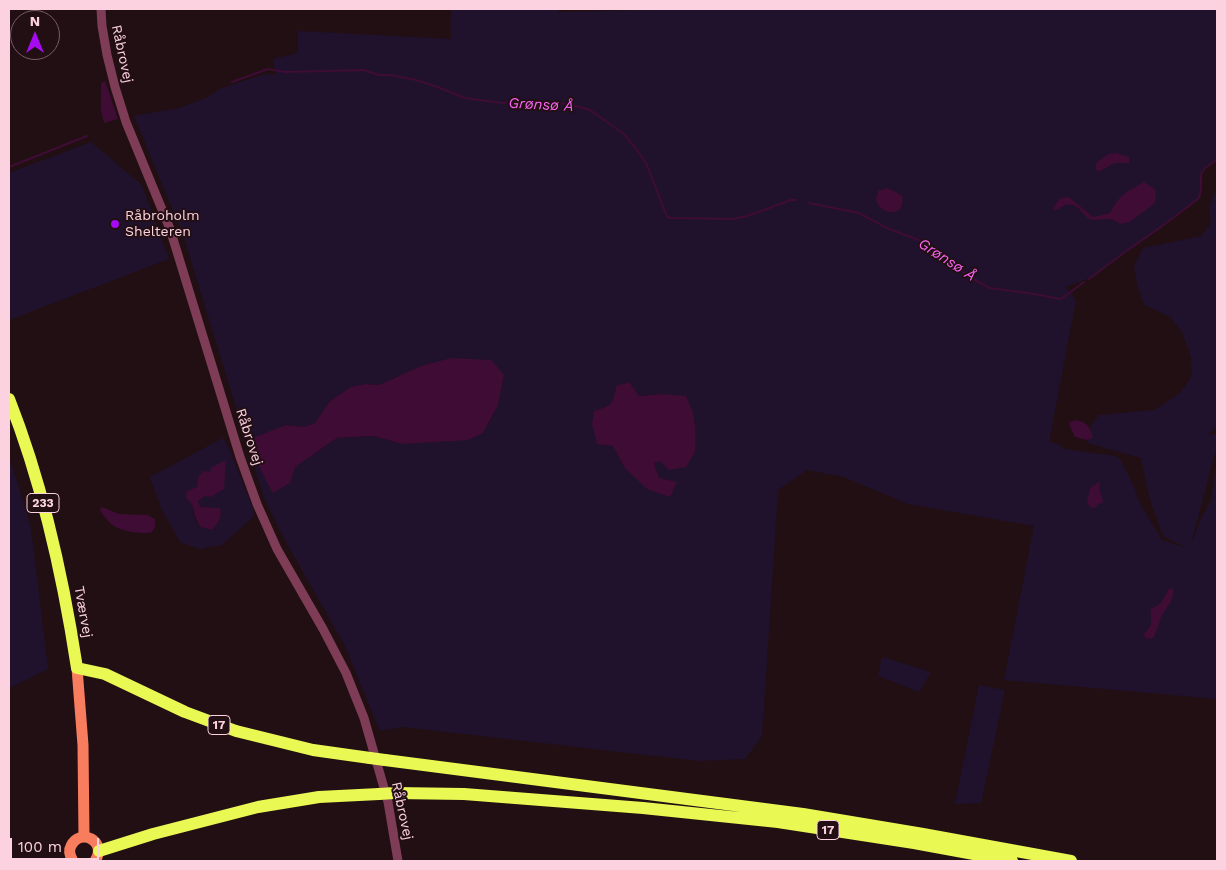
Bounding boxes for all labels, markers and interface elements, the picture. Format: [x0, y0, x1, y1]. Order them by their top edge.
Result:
north arrow [10, 10, 60, 60]
text: N [30, 13, 40, 29]
street label: Råbrovej [108, 23, 136, 85]
water label: Grønsø Å [508, 94, 574, 116]
place label: Råbroholm Shelteren [125, 208, 200, 240]
marker: Råbroholm Shelteren [109, 218, 121, 230]
water label: Grønsø Å [915, 235, 979, 285]
street label: Råbrovej [232, 406, 266, 468]
road number: 233 [27, 493, 59, 512]
street label: Tværvej [70, 585, 96, 639]
road number: 17 [208, 716, 230, 734]
street label: Råbrovej [388, 780, 416, 842]
road number: 17 [817, 820, 839, 840]
scale bar [12, 828, 101, 860]
text: 100 m [18, 838, 62, 856]

